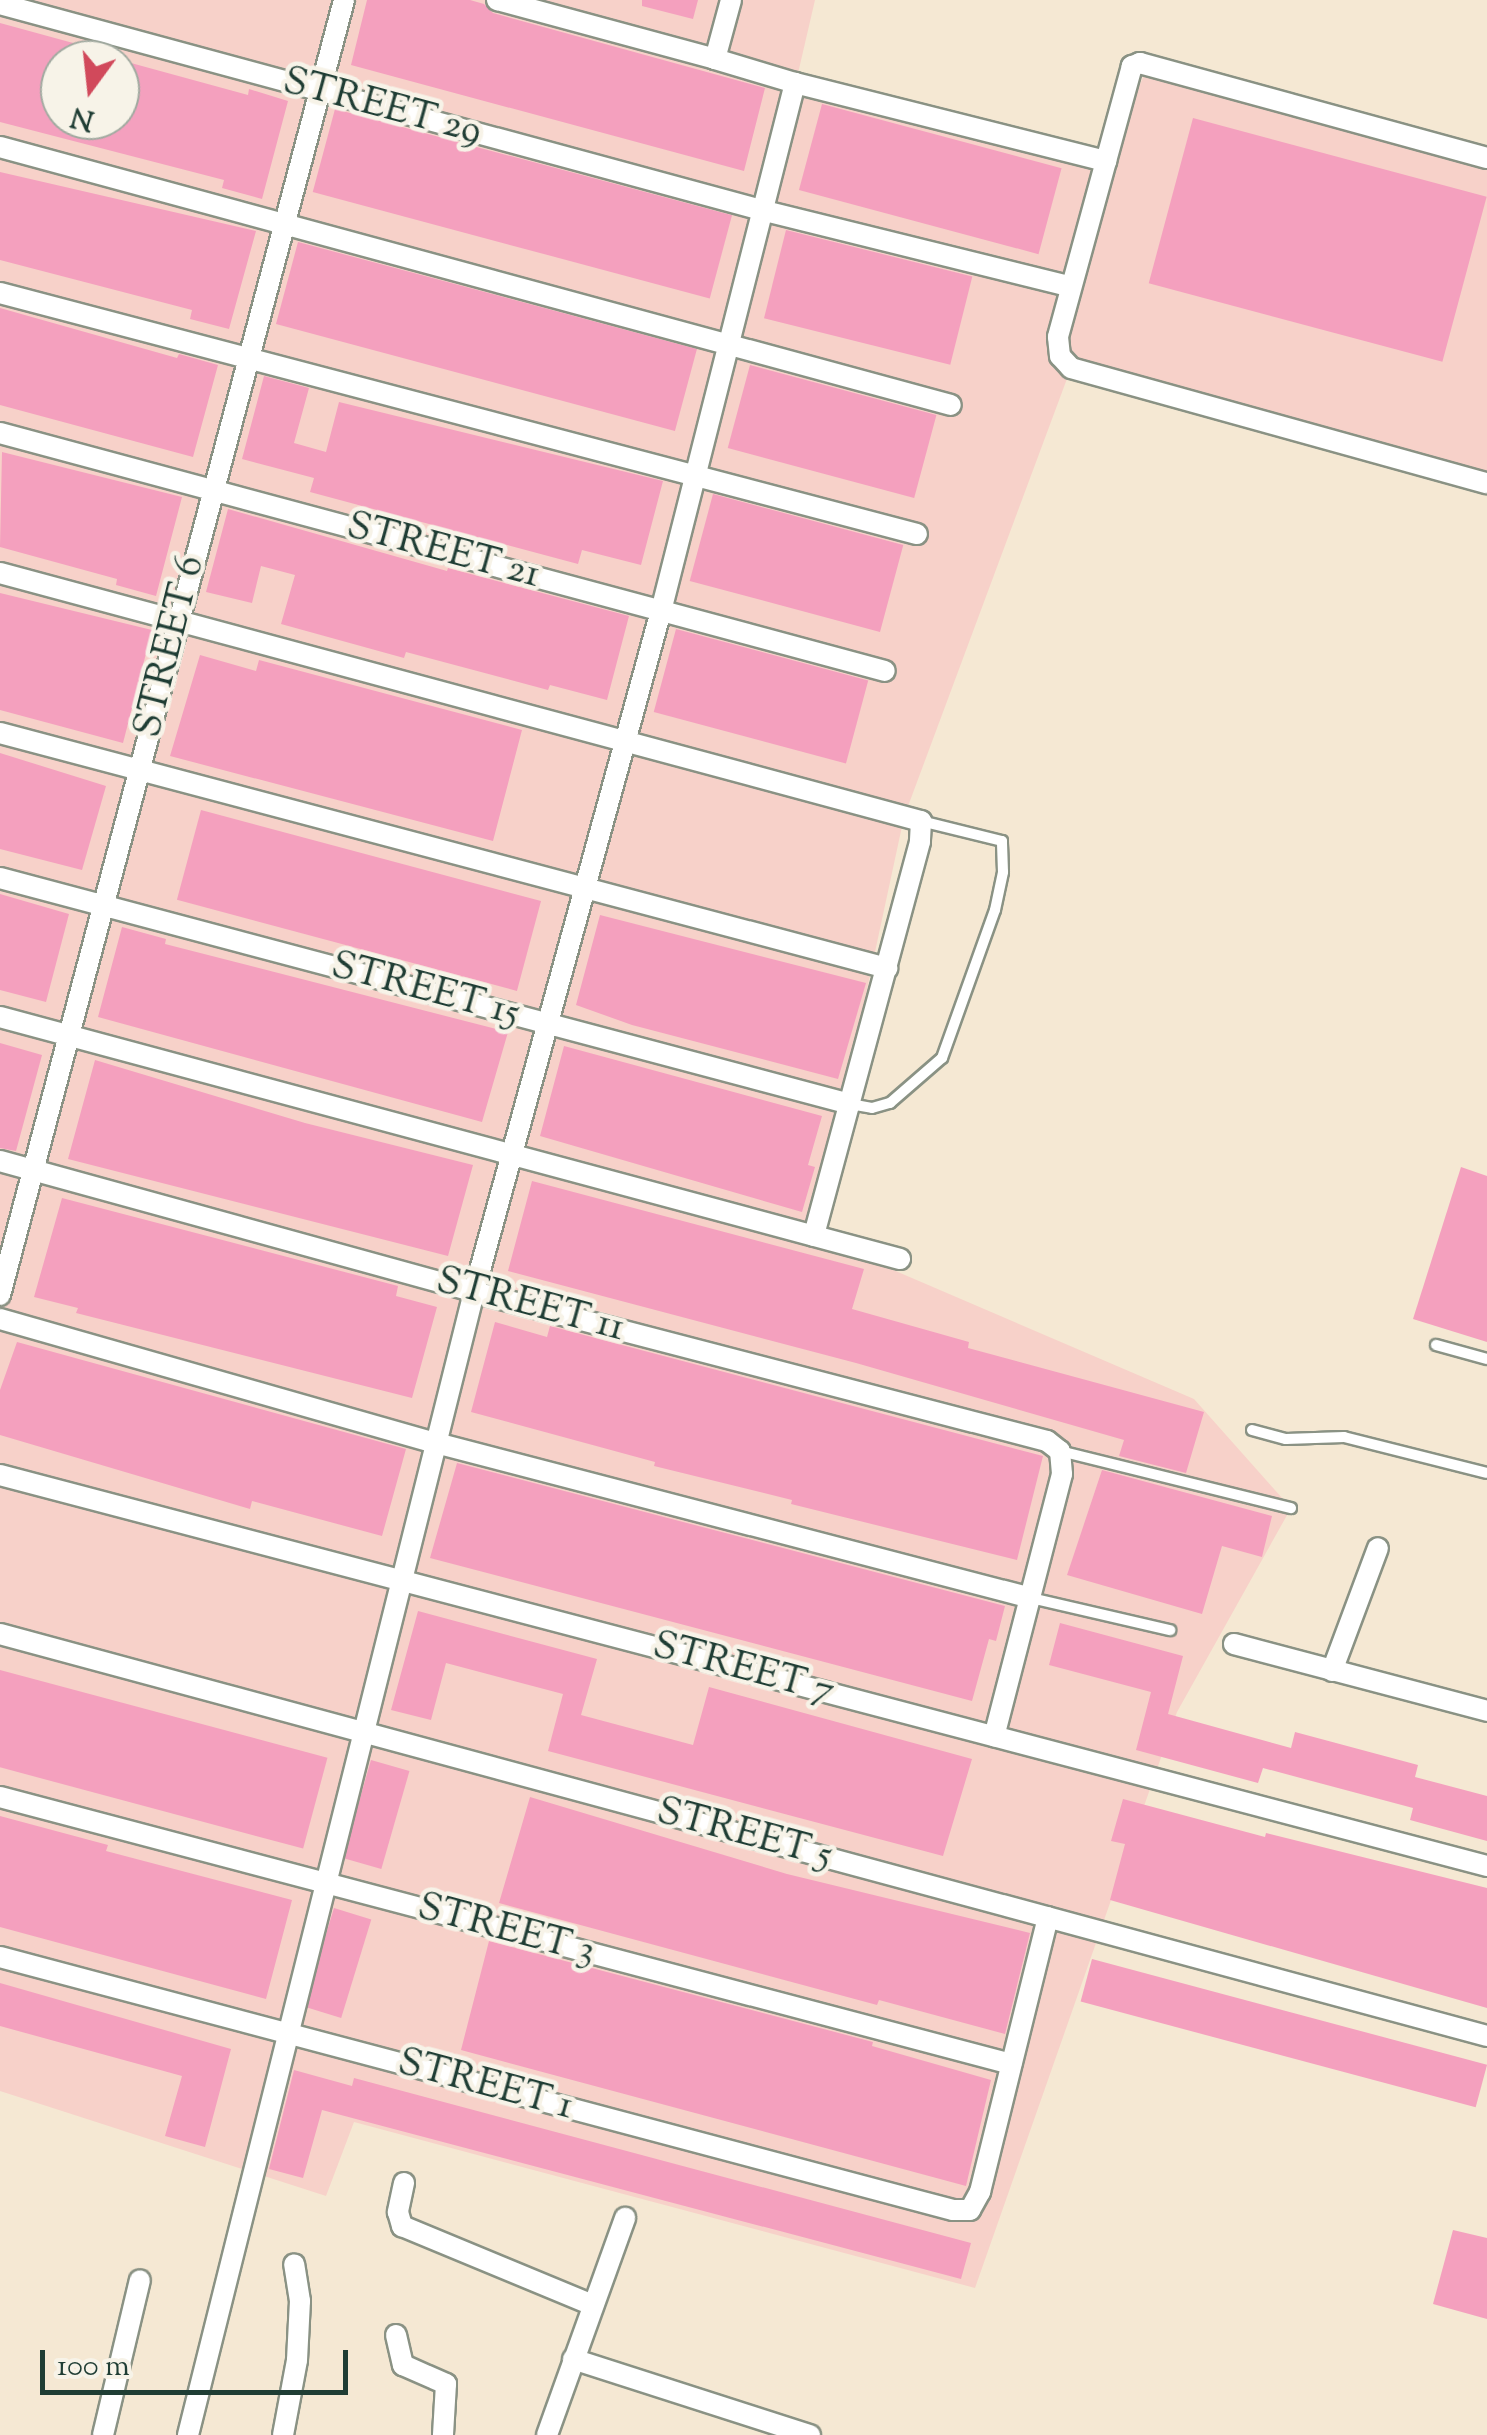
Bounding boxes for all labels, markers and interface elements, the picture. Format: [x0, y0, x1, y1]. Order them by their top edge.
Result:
north arrow [40, 40, 140, 140]
street label: STREET 29 [277, 58, 487, 158]
text: N [67, 95, 99, 139]
street label: STREET 21 [341, 503, 545, 601]
street label: STREET 6 [125, 551, 217, 743]
street label: STREET 15 [326, 943, 524, 1039]
street label: STREET 11 [431, 1258, 629, 1354]
street label: STREET 7 [647, 1623, 839, 1717]
street label: STREET 5 [651, 1789, 837, 1881]
street label: STREET 3 [412, 1884, 600, 1978]
street label: STREET 1 [392, 2040, 578, 2132]
scale bar [45, 2330, 352, 2392]
text: 100 m [57, 2346, 130, 2389]

